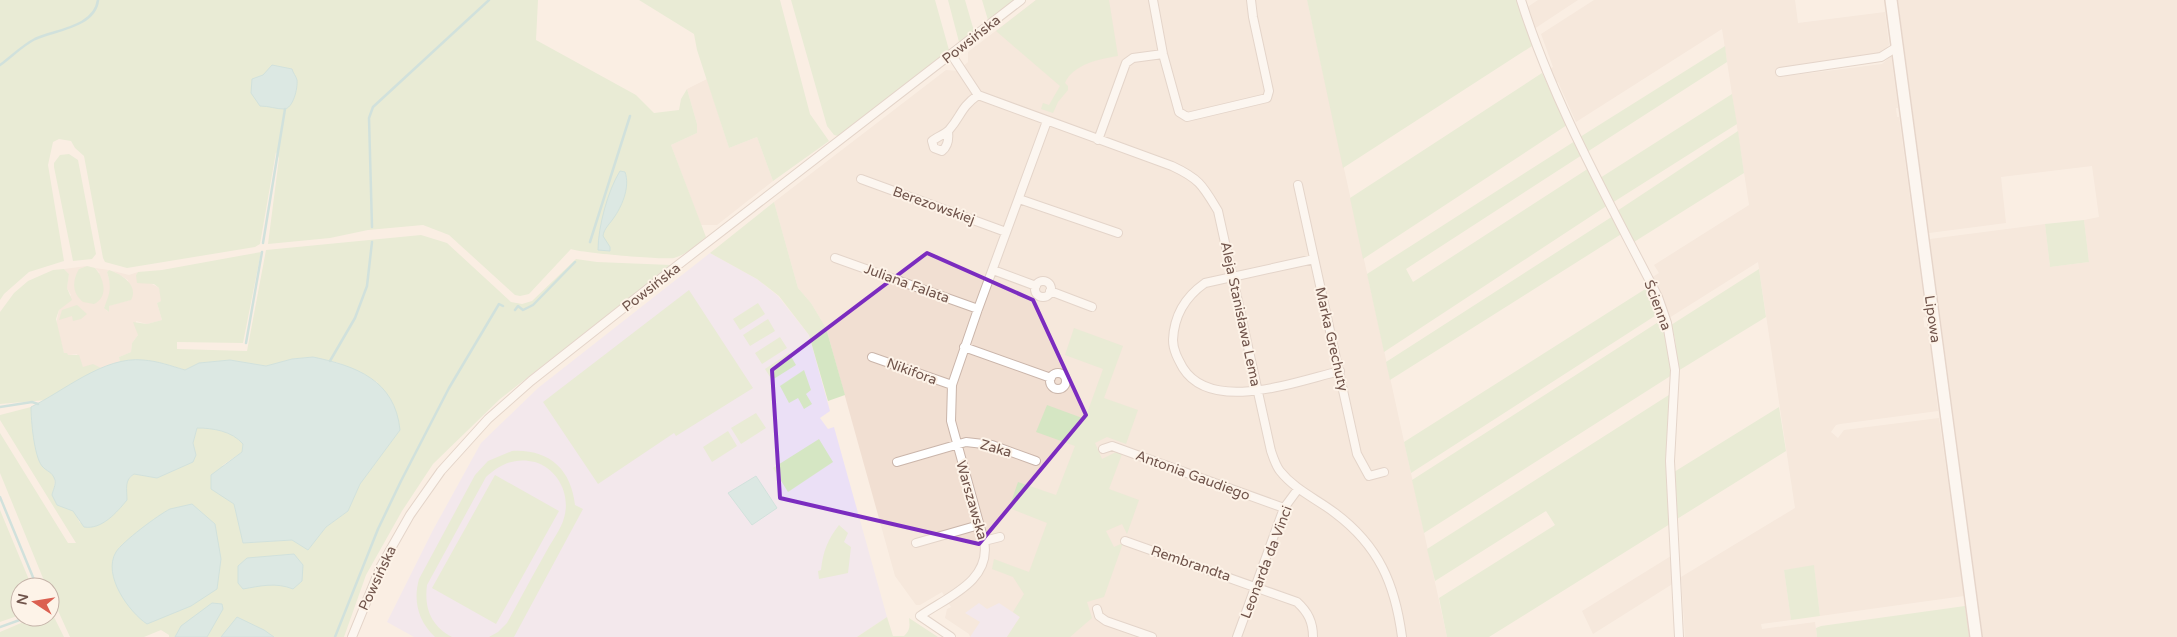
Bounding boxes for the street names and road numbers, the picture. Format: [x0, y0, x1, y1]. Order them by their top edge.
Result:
street label: Powsińska [939, 11, 1004, 67]
street label: Berezowskiej [890, 183, 977, 228]
street label: Aleja Stanisława Lema [1217, 240, 1264, 388]
street label: Powsińska [619, 259, 684, 315]
street label: Juliana Falata [862, 260, 952, 307]
street label: Ścienna [1640, 278, 1675, 333]
street label: Marka Grechuty [1311, 285, 1352, 393]
street label: Lipowa [1921, 294, 1944, 344]
street label: Nikifora [884, 355, 939, 388]
street label: Zaka [978, 436, 1014, 461]
street label: Antonia Gaudiego [1133, 447, 1252, 504]
street label: Warszawska [952, 459, 991, 542]
street label: Leonarda da Vinci [1237, 503, 1296, 621]
street label: Rembrandta [1149, 542, 1233, 585]
street label: Powsińska [355, 543, 400, 613]

